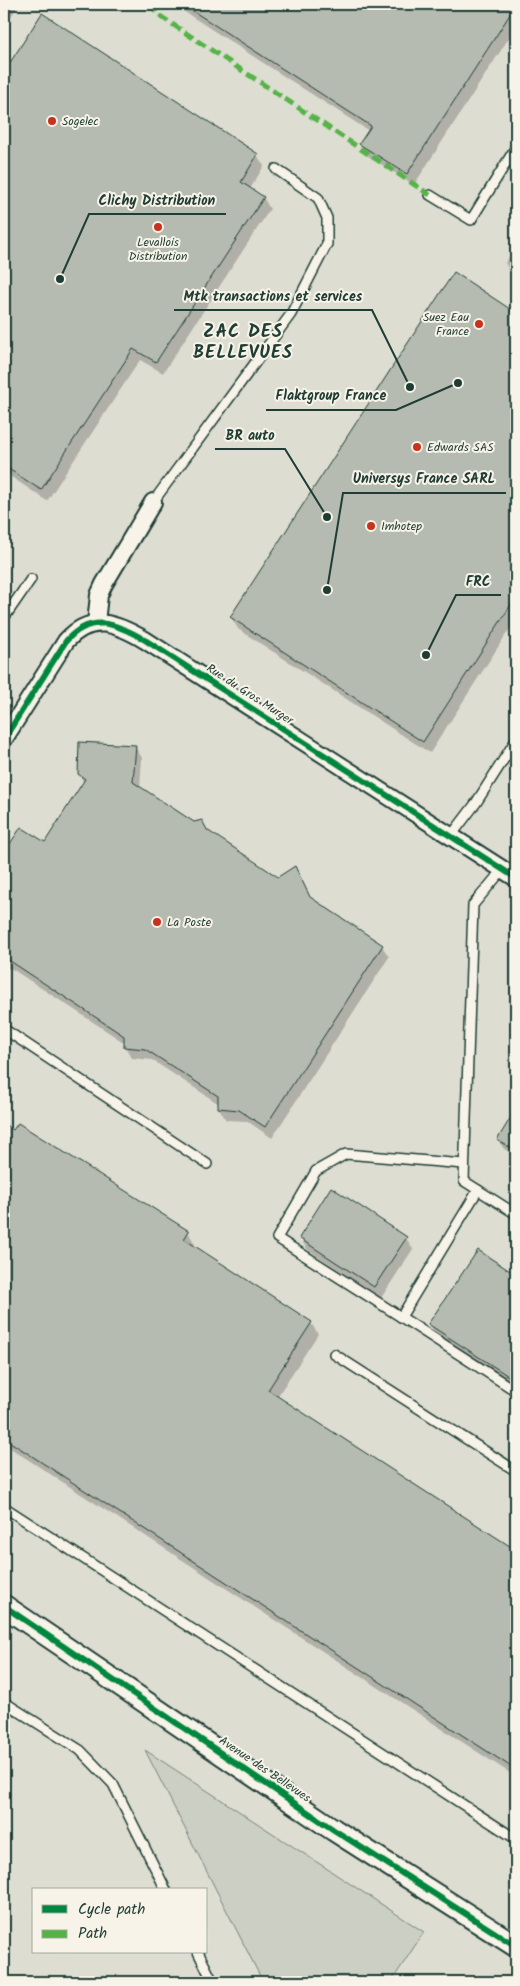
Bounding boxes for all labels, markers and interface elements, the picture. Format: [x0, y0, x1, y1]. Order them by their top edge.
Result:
place label: Sogelec [62, 112, 99, 131]
marker: Sogelec [46, 115, 58, 127]
callout: Clichy Distribution [89, 185, 226, 214]
text: Clichy Distribution [99, 190, 216, 212]
marker: Levallois Distribution [152, 221, 164, 233]
place label: Levallois Distribution [129, 233, 187, 266]
callout: Mtk transactions et services [174, 281, 372, 310]
text: Mtk transactions et services [184, 286, 363, 308]
place label: Suez Eau France [423, 308, 470, 341]
district label: ZAC DES BELLEVUES [193, 318, 293, 368]
marker: Suez Eau France [473, 318, 485, 330]
callout: Flaktgroup France [266, 381, 396, 410]
text: Flaktgroup France [276, 385, 387, 407]
callout: BR auto [215, 420, 285, 449]
text: BR auto [225, 425, 275, 447]
place label: Edwards SAS [427, 438, 494, 457]
marker: Edwards SAS [411, 441, 423, 453]
callout: Universys France SARL [343, 464, 506, 493]
text: Universys France SARL [353, 468, 495, 490]
place label: Imhotep [381, 517, 422, 536]
marker: Imhotep [365, 520, 377, 532]
callout: FRC [456, 566, 501, 595]
text: FRC [466, 571, 490, 593]
street label: Rue du Gros Murger [202, 659, 298, 730]
place label: La Poste [167, 913, 212, 932]
marker: La Poste [151, 916, 163, 928]
street label: Avenue des Bellevues [215, 1732, 314, 1807]
legend [32, 1888, 208, 1954]
text: Cycle path [78, 1898, 145, 1922]
text: Path [78, 1922, 107, 1946]

